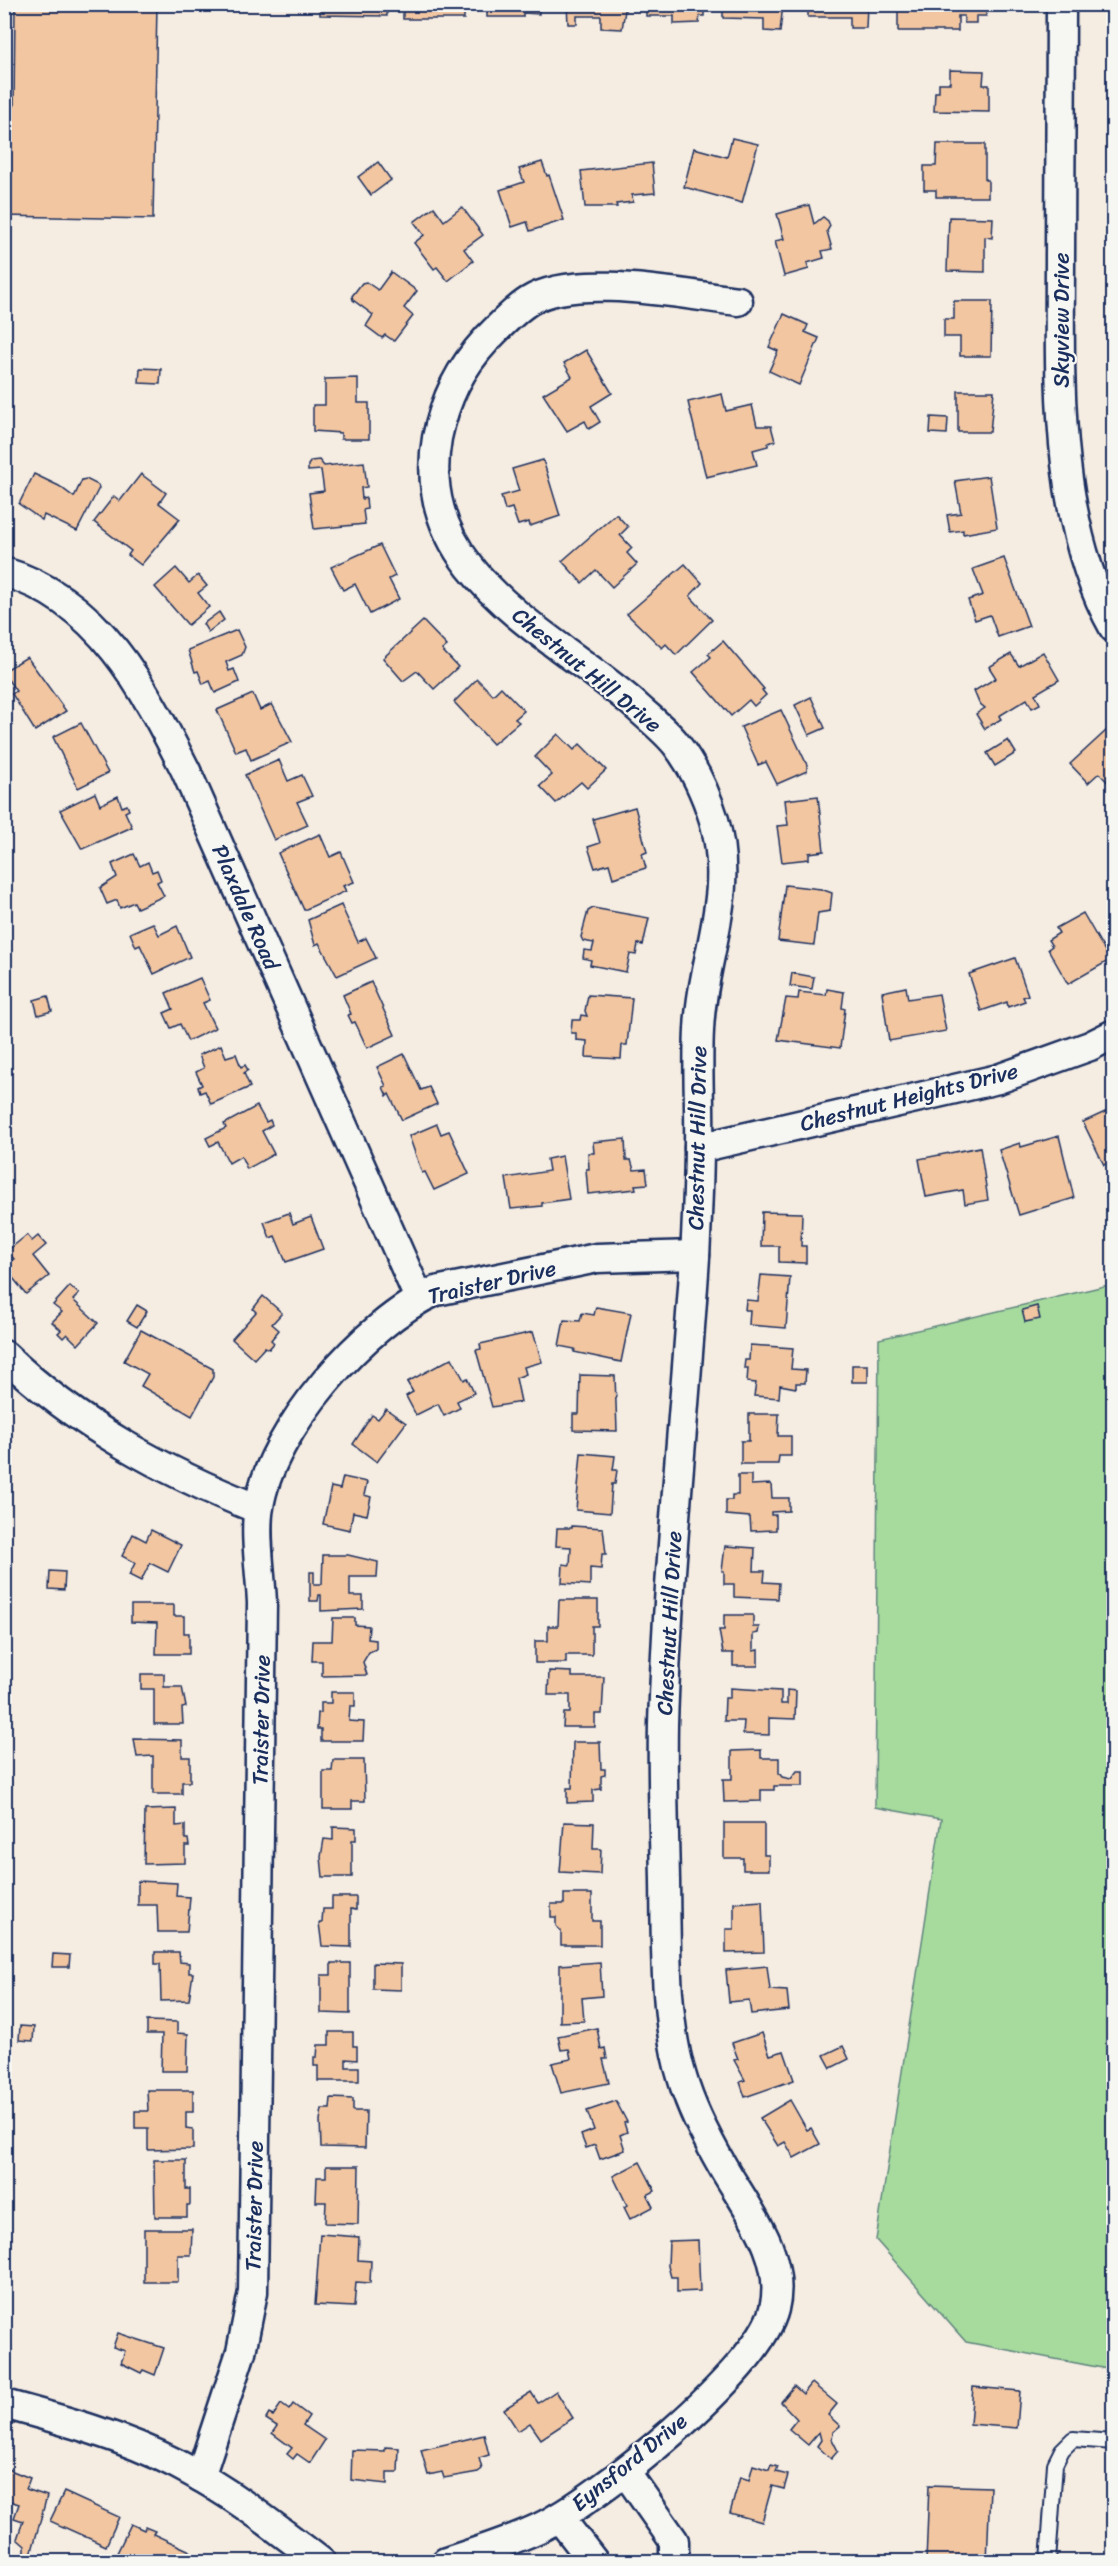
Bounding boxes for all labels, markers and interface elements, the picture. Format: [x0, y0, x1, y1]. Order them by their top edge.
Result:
street label: Skyview Drive [1042, 252, 1081, 388]
street label: Chestnut Hill Drive [503, 597, 671, 743]
street label: Plaxdale Road [201, 838, 292, 978]
street label: Chestnut Hill Drive [676, 1046, 718, 1230]
street label: Chestnut Heights Drive [796, 1051, 1022, 1143]
street label: Traister Drive [424, 1248, 560, 1316]
street label: Chestnut Hill Drive [645, 1530, 693, 1716]
street label: Traister Drive [240, 1654, 282, 1786]
street label: Traister Drive [233, 2140, 275, 2272]
street label: Eynsford Drive [562, 2402, 696, 2521]

